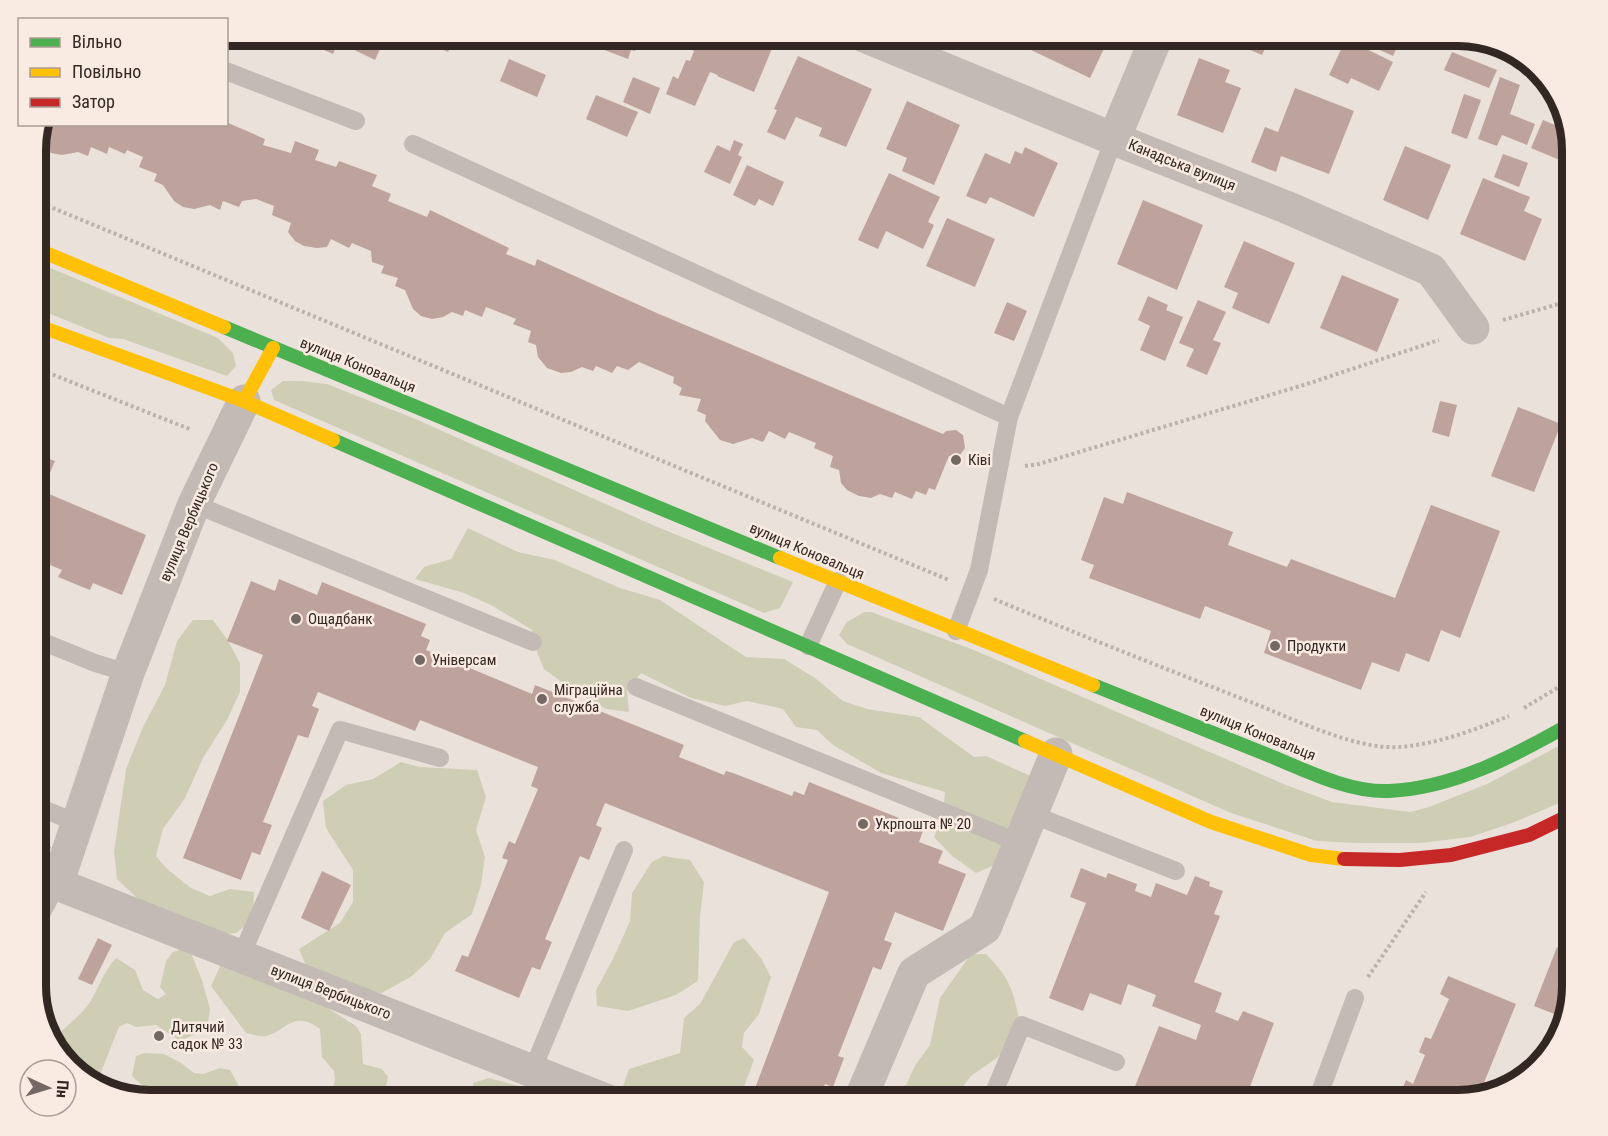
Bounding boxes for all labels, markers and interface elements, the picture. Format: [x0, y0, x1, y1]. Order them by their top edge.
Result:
legend [18, 18, 228, 126]
text: Вільно [72, 31, 122, 52]
text: Повільно [72, 61, 141, 82]
text: Затор [72, 91, 115, 112]
street label: Канадська вулиця [1126, 135, 1238, 195]
street label: вулиця Коновальця [298, 334, 418, 396]
place label: Ківі [968, 451, 991, 469]
marker: Ківі [949, 453, 963, 467]
street label: вулиця Вербицького [156, 460, 222, 584]
street label: вулиця Коновальця [747, 519, 867, 583]
place label: Ощадбанк [308, 610, 372, 628]
marker: Ощадбанк [289, 612, 303, 626]
place label: Продукти [1287, 637, 1346, 655]
marker: Продукти [1268, 639, 1282, 653]
place label: Універсам [432, 651, 496, 669]
marker: Універсам [413, 653, 427, 667]
place label: Міграційна служба [554, 681, 623, 716]
marker: Міграційна служба [535, 692, 549, 706]
street label: вулиця Коновальця [1198, 702, 1318, 764]
place label: Укрпошта № 20 [875, 815, 971, 833]
marker: Укрпошта № 20 [856, 817, 870, 831]
street label: вулиця Вербицького [268, 961, 394, 1023]
place label: Дитячий садок № 33 [171, 1018, 243, 1053]
marker: Дитячий садок № 33 [152, 1029, 166, 1043]
north arrow [18, 1058, 78, 1118]
text: Пн [52, 1079, 73, 1099]

